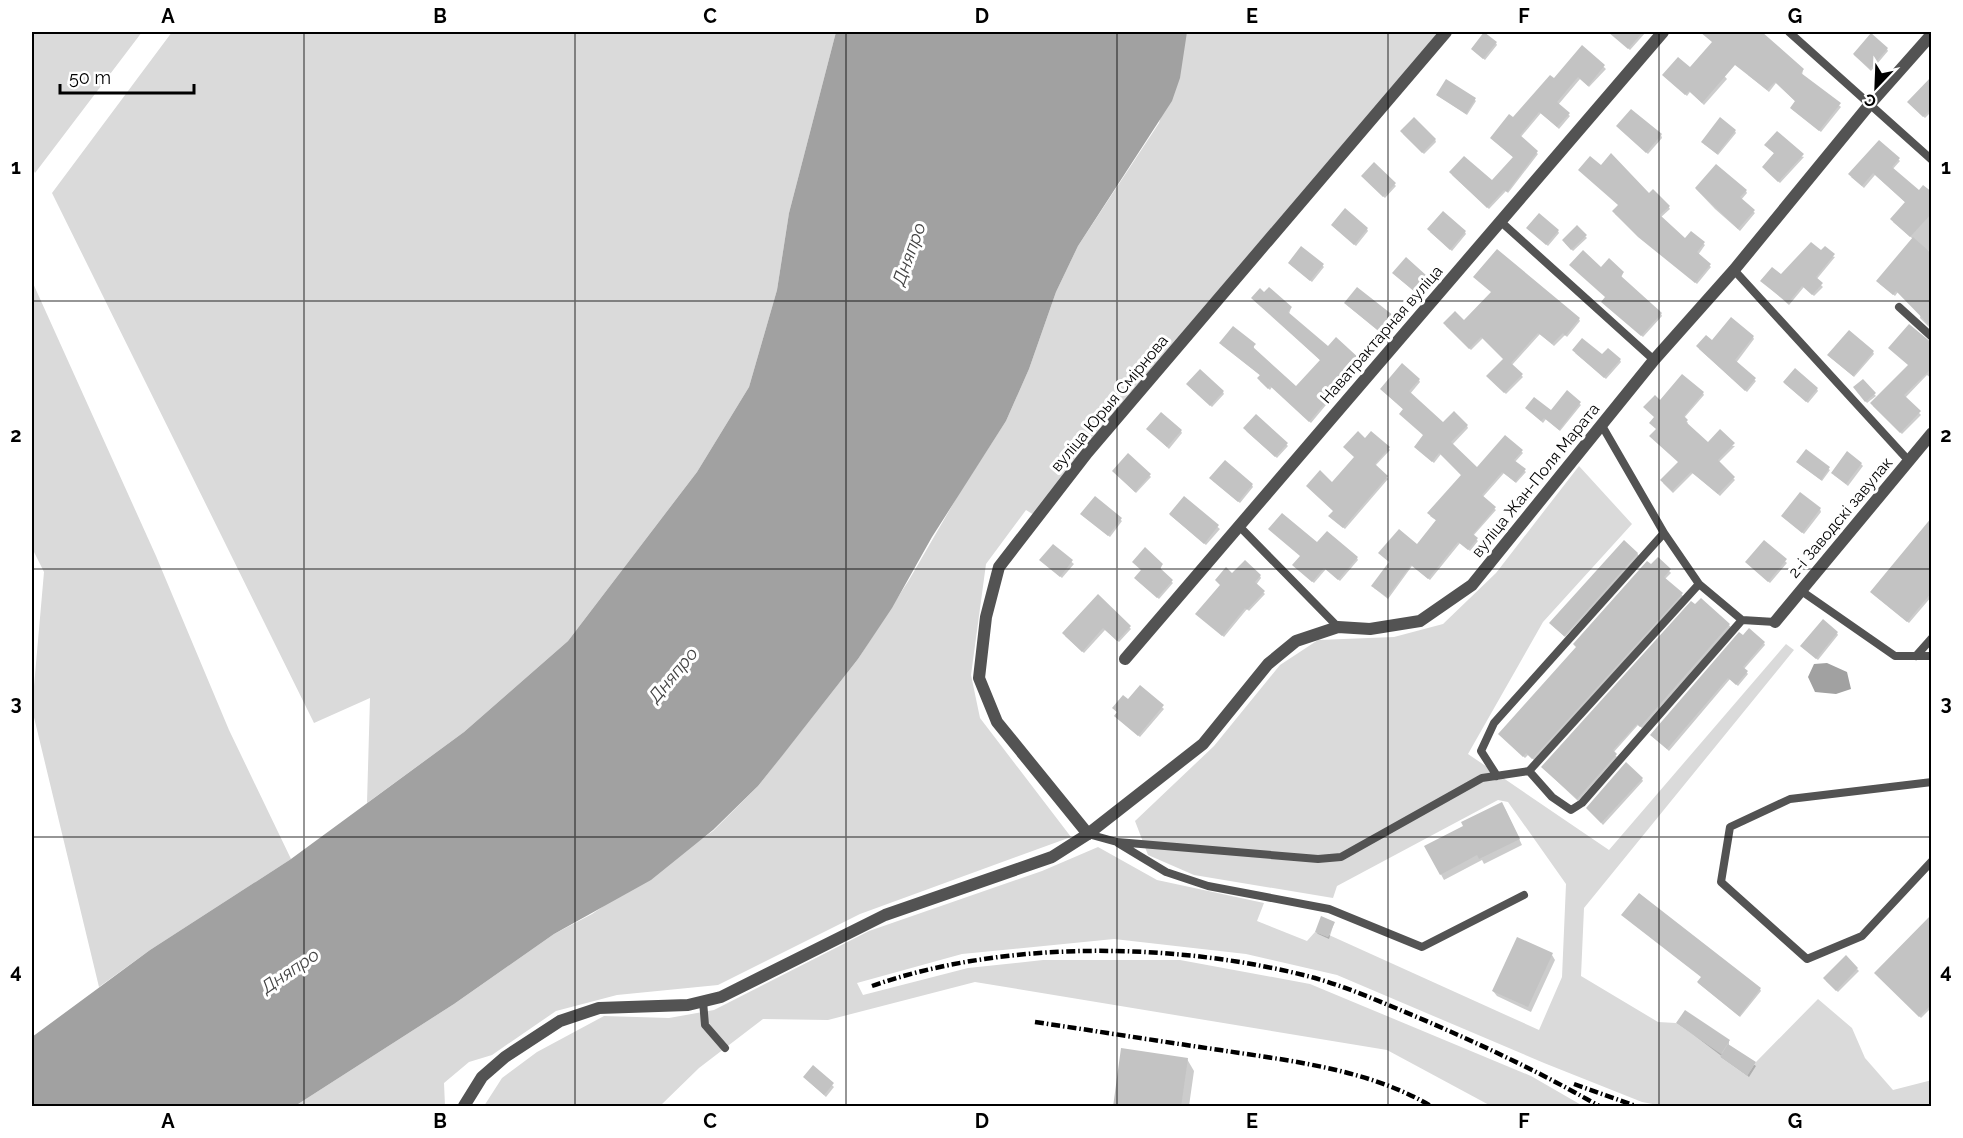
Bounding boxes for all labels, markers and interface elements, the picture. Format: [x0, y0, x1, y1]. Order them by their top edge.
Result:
text: A [161, 4, 175, 28]
text: B [433, 4, 447, 28]
text: C [703, 4, 717, 28]
text: D [975, 4, 989, 28]
text: E [1246, 4, 1258, 28]
text: F [1518, 4, 1530, 28]
text: G [1788, 4, 1802, 28]
scale bar [60, 57, 194, 95]
north arrow [1846, 57, 1906, 117]
text: 50 m [69, 67, 111, 88]
text: С [1862, 89, 1879, 111]
text: 1 [11, 155, 21, 179]
text: 1 [1941, 155, 1951, 179]
water label: Дняпро [887, 219, 930, 289]
street label: Наватрактарная вуліца [1316, 261, 1446, 407]
street label: вуліца Юрыя Смірнова [1047, 331, 1172, 475]
street label: вуліца Жан-Поля Марата [1467, 400, 1603, 561]
text: 2 [10, 423, 22, 447]
text: 2 [1940, 423, 1952, 447]
street label: 2-і Заводскі завулак [1784, 453, 1896, 581]
water label: Дняпро [643, 643, 702, 707]
text: 3 [10, 691, 22, 715]
text: 3 [1940, 691, 1952, 715]
water label: Дняпро [256, 943, 323, 998]
text: 4 [10, 959, 22, 983]
text: 4 [1940, 959, 1952, 983]
text: A [161, 1109, 175, 1133]
text: B [433, 1109, 447, 1133]
text: C [703, 1109, 717, 1133]
text: D [975, 1109, 989, 1133]
text: E [1246, 1109, 1258, 1133]
text: F [1518, 1109, 1530, 1133]
text: G [1788, 1109, 1802, 1133]

